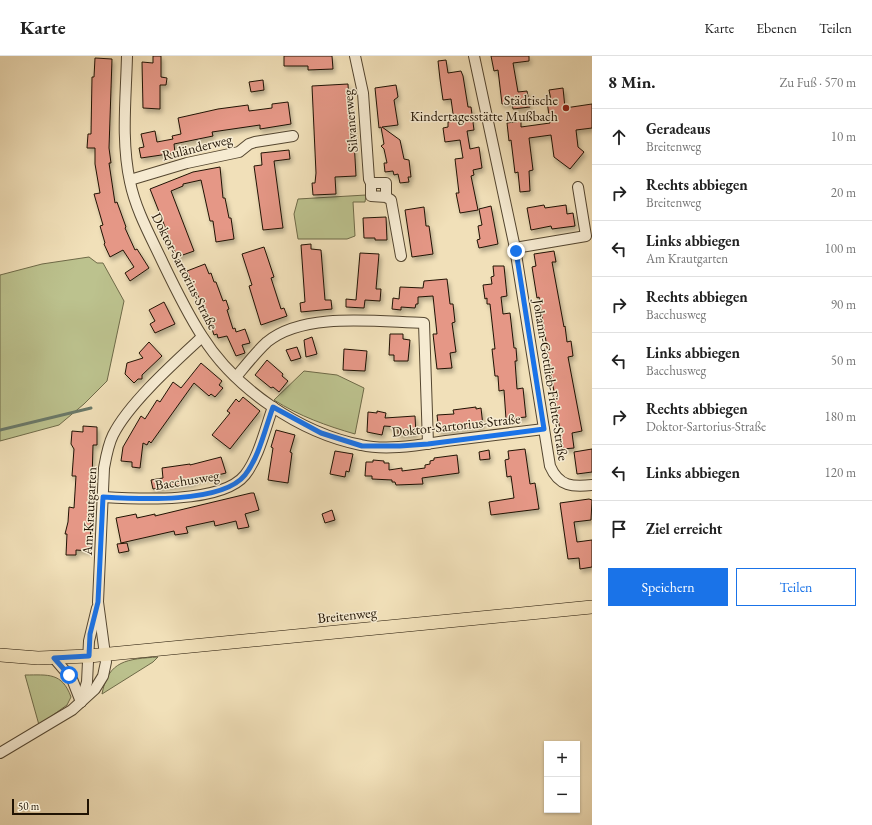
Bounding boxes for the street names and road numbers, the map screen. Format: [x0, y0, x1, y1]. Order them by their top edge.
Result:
street label: Silvanerweg [338, 88, 362, 153]
street label: Ruländerweg [160, 129, 235, 164]
street label: Doktor-Sartorius-Straße [148, 209, 223, 333]
street label: Johann-Gottlieb-Fichte-Straße [529, 297, 573, 462]
street label: Doktor-Sartorius-Straße [391, 409, 522, 441]
street label: Am Krautgarten [78, 466, 100, 557]
street label: Bacchusweg [154, 466, 221, 494]
street label: Breitenweg [316, 603, 378, 627]

